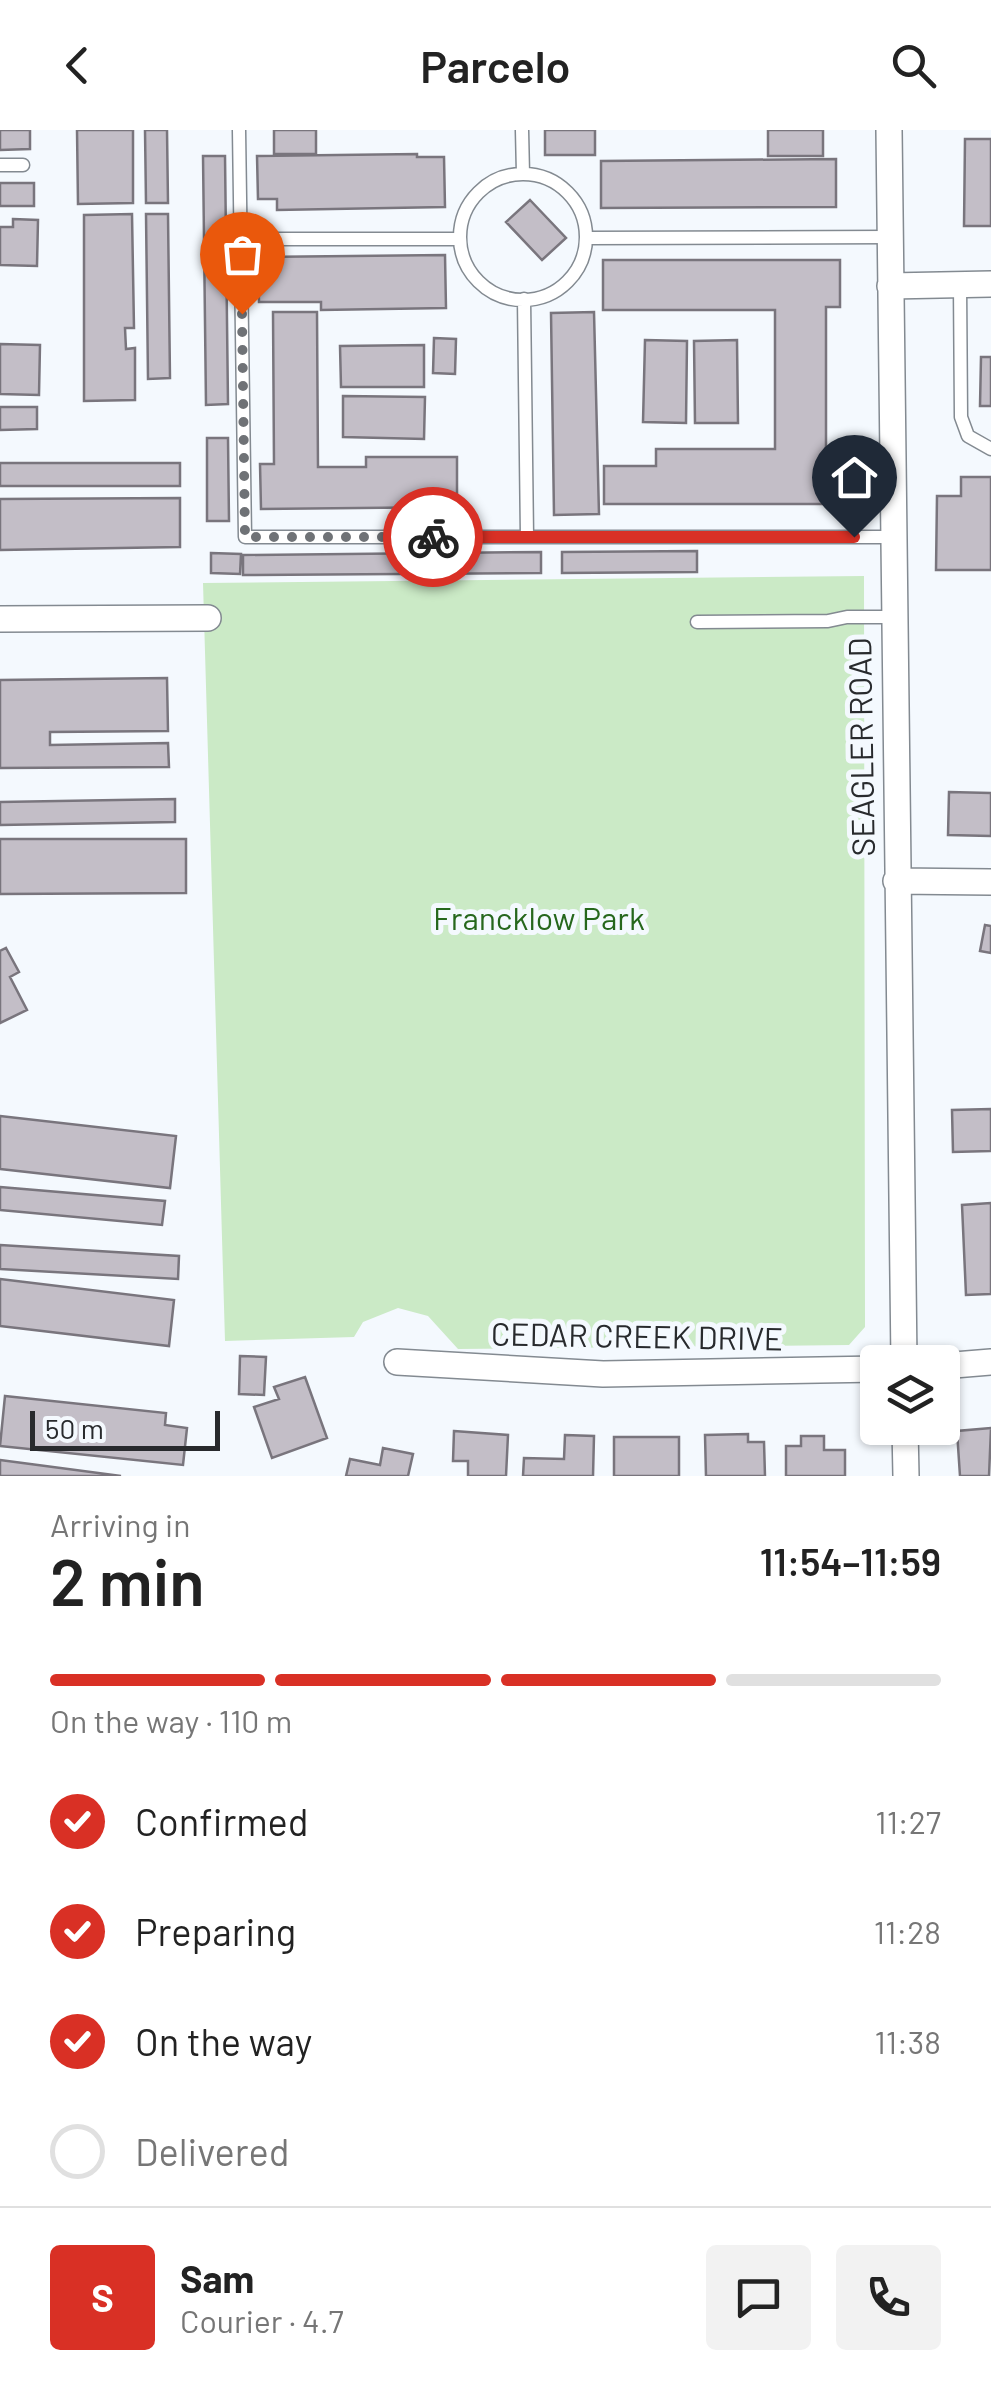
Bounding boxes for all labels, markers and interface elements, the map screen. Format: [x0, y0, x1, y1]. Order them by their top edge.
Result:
icon: back [50, 38, 105, 93]
text: Parcelo [420, 38, 571, 92]
icon: search [886, 38, 941, 93]
pin [200, 212, 285, 315]
icon: bag [215, 227, 270, 282]
pin [812, 435, 897, 538]
icon: home [827, 450, 882, 505]
courier [383, 487, 483, 587]
icon: bike [406, 510, 461, 565]
street label: SEAGLER ROAD [839, 637, 881, 857]
park label: Francklow Park [433, 898, 645, 936]
street label: CEDAR CREEK DRIVE [491, 1313, 784, 1357]
map controls [860, 1345, 960, 1445]
button: layers [860, 1345, 960, 1445]
scale bar [30, 1406, 220, 1450]
text: 50 m [45, 1411, 104, 1445]
text: Arriving in [50, 1505, 190, 1543]
text: 11:54–11:59 [760, 1538, 941, 1584]
text: 2 min [50, 1541, 205, 1619]
text: On the way · 110 m [50, 1701, 292, 1739]
icon: check [50, 1794, 105, 1849]
text: Confirmed [135, 1798, 308, 1844]
text: 11:27 [875, 1802, 941, 1840]
icon: check [50, 1904, 105, 1959]
text: Preparing [135, 1908, 296, 1954]
text: 11:28 [874, 1912, 941, 1950]
icon: check [50, 2014, 105, 2069]
text: On the way [135, 2018, 312, 2064]
text: 11:38 [875, 2022, 941, 2060]
text: Delivered [135, 2128, 289, 2174]
button: chat [706, 2245, 811, 2350]
button: phone [836, 2245, 941, 2350]
text: Sam [180, 2255, 254, 2301]
text: S [91, 2274, 114, 2320]
text: Courier · 4.7 [180, 2301, 344, 2339]

